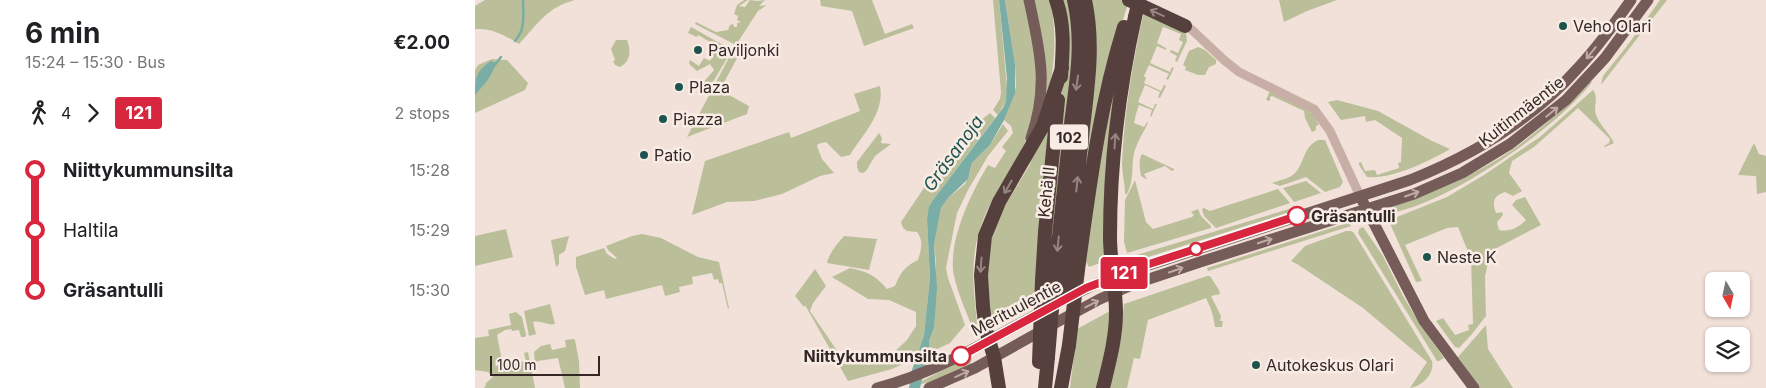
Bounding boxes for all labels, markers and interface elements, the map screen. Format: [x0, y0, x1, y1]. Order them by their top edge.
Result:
one-way arrow [1150, 8, 1165, 17]
text: 6 min [25, 16, 100, 50]
place label: Veho Olari [1573, 16, 1651, 36]
marker: Veho Olari [1557, 20, 1569, 32]
text: €2.00 [394, 31, 450, 54]
place label: Paviljonki [708, 40, 779, 60]
marker: Paviljonki [692, 44, 704, 56]
one-way arrow [1585, 46, 1596, 59]
text: 15:24 – 15:30 · Bus [25, 52, 166, 72]
street label: Kuitinmäentie [1475, 72, 1567, 150]
one-way arrow [1072, 75, 1082, 91]
place label: Plaza [689, 77, 730, 97]
marker: Plaza [673, 81, 685, 93]
icon: walk [25, 99, 53, 127]
icon: forward [79, 99, 107, 127]
text: 121 [125, 102, 152, 123]
text: 4 [61, 103, 71, 123]
text: 2 stops [394, 103, 450, 123]
one-way arrow [1545, 106, 1558, 117]
place label: Piazza [673, 109, 723, 129]
water label: Gräsanoja [918, 111, 988, 195]
marker: Piazza [657, 113, 669, 125]
road number: 102 [1050, 124, 1088, 150]
one-way arrow [1110, 134, 1120, 150]
place label: Patio [654, 145, 692, 165]
marker: Patio [638, 149, 650, 161]
text: Niittykummunsilta [63, 159, 233, 182]
text: 15:28 [410, 160, 450, 180]
street label: Kehä II [1033, 166, 1059, 218]
one-way arrow [1072, 176, 1082, 192]
one-way arrow [1002, 179, 1012, 193]
one-way arrow [1404, 189, 1420, 198]
marker: Gräsantulli [1287, 206, 1307, 226]
place label: Gräsantulli [1311, 206, 1396, 226]
text: Haltila [63, 219, 119, 242]
text: 15:29 [409, 220, 450, 240]
one-way arrow [1053, 236, 1063, 252]
one-way arrow [1257, 236, 1272, 245]
unlabelled marker [1189, 242, 1203, 256]
place label: Neste K [1437, 247, 1497, 267]
marker: Neste K [1421, 251, 1433, 263]
one-way arrow [977, 256, 986, 272]
line badge: 121 [1095, 257, 1153, 289]
text: 121 [1111, 262, 1137, 283]
one-way arrow [1168, 265, 1184, 274]
north arrow [1705, 272, 1750, 318]
map controls [1705, 272, 1750, 372]
street label: Merituulentie [968, 276, 1064, 340]
text: Gräsantulli [63, 279, 164, 302]
text: 15:30 [409, 280, 450, 300]
one-way arrow [1084, 299, 1099, 308]
button: layers [1705, 327, 1750, 372]
place label: Niittykummunsilta [803, 346, 947, 366]
marker: Niittykummunsilta [951, 346, 971, 366]
scale bar [490, 353, 600, 376]
place label: Autokeskus Olari [1266, 355, 1394, 375]
text: 100 m [497, 356, 537, 373]
marker: Autokeskus Olari [1250, 359, 1262, 371]
one-way arrow [954, 368, 969, 378]

